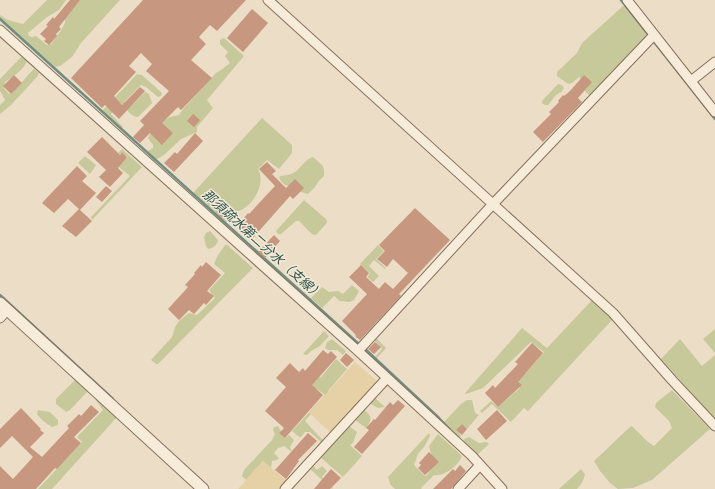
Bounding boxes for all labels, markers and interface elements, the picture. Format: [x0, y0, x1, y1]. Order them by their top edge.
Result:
water label: 那須疏水第二分水（支線） [200, 185, 327, 302]

